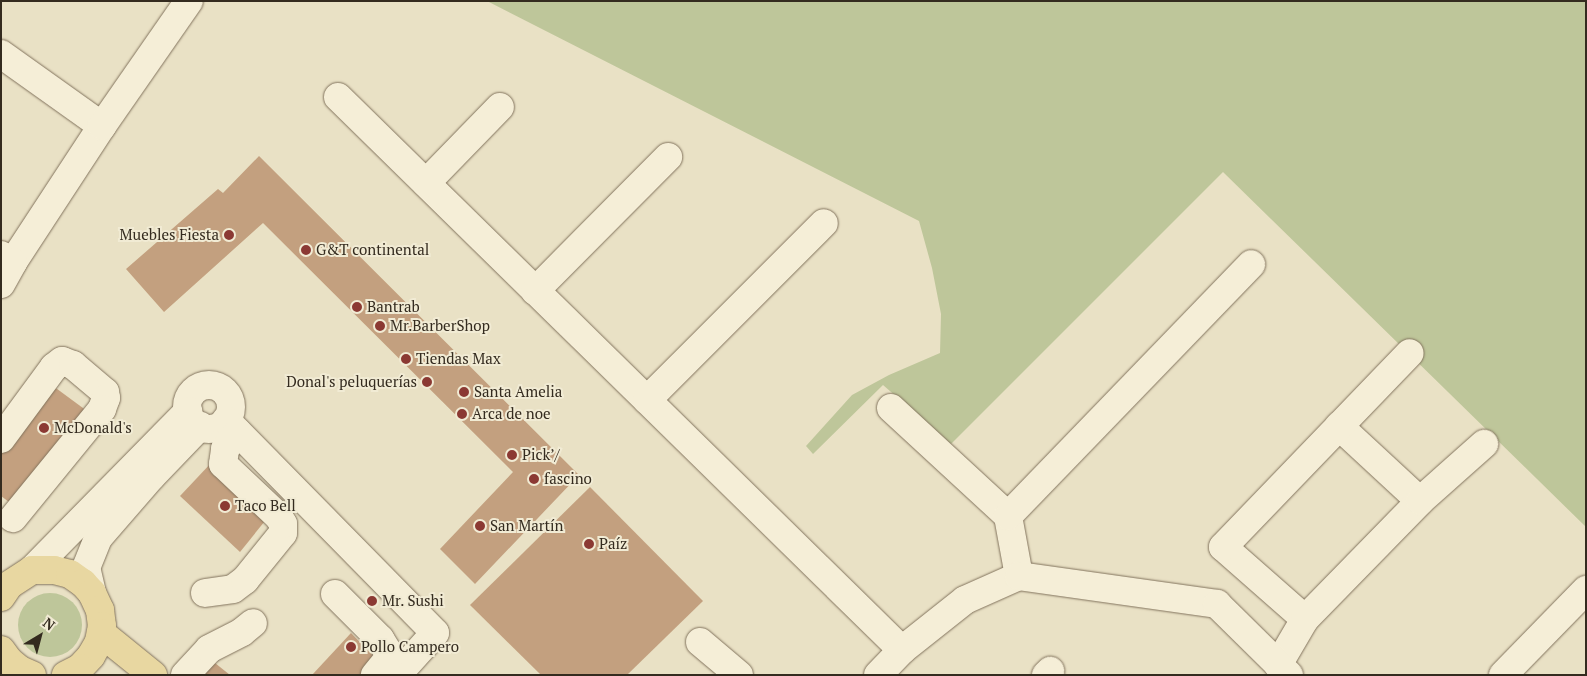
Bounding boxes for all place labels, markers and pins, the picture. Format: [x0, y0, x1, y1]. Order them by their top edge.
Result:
place label: Muebles Fiesta [120, 226, 219, 244]
marker: Muebles Fiesta [223, 229, 235, 241]
place label: G&T continental [316, 241, 429, 259]
marker: G&T continental [300, 244, 312, 256]
place label: Bantrab [367, 298, 420, 316]
marker: Bantrab [351, 301, 363, 313]
place label: Mr.BarberShop [390, 317, 490, 335]
marker: Mr.BarberShop [374, 320, 386, 332]
place label: Tiendas Max [416, 350, 501, 368]
marker: Tiendas Max [400, 353, 412, 365]
place label: Donal's peluquerías [286, 373, 417, 391]
marker: Donal's peluquerías [421, 376, 433, 388]
place label: Santa Amelia [474, 383, 563, 401]
marker: Santa Amelia [458, 386, 470, 398]
place label: Arca de noe [472, 405, 550, 423]
marker: Arca de noe [456, 408, 468, 420]
place label: McDonald's [54, 419, 132, 437]
marker: McDonald's [38, 422, 50, 434]
place label: Pick’/ [522, 446, 560, 464]
marker: Pick’/ [506, 449, 518, 461]
place label: fascino [544, 470, 592, 488]
marker: fascino [528, 473, 540, 485]
place label: Taco Bell [235, 497, 296, 515]
marker: Taco Bell [219, 500, 231, 512]
place label: San Martín [490, 517, 563, 535]
marker: San Martín [474, 520, 486, 532]
place label: Paíz [599, 535, 627, 553]
marker: Paíz [583, 538, 595, 550]
place label: Mr. Sushi [382, 592, 444, 610]
marker: Mr. Sushi [366, 595, 378, 607]
place label: Pollo Campero [361, 638, 459, 656]
marker: Pollo Campero [345, 641, 357, 653]

